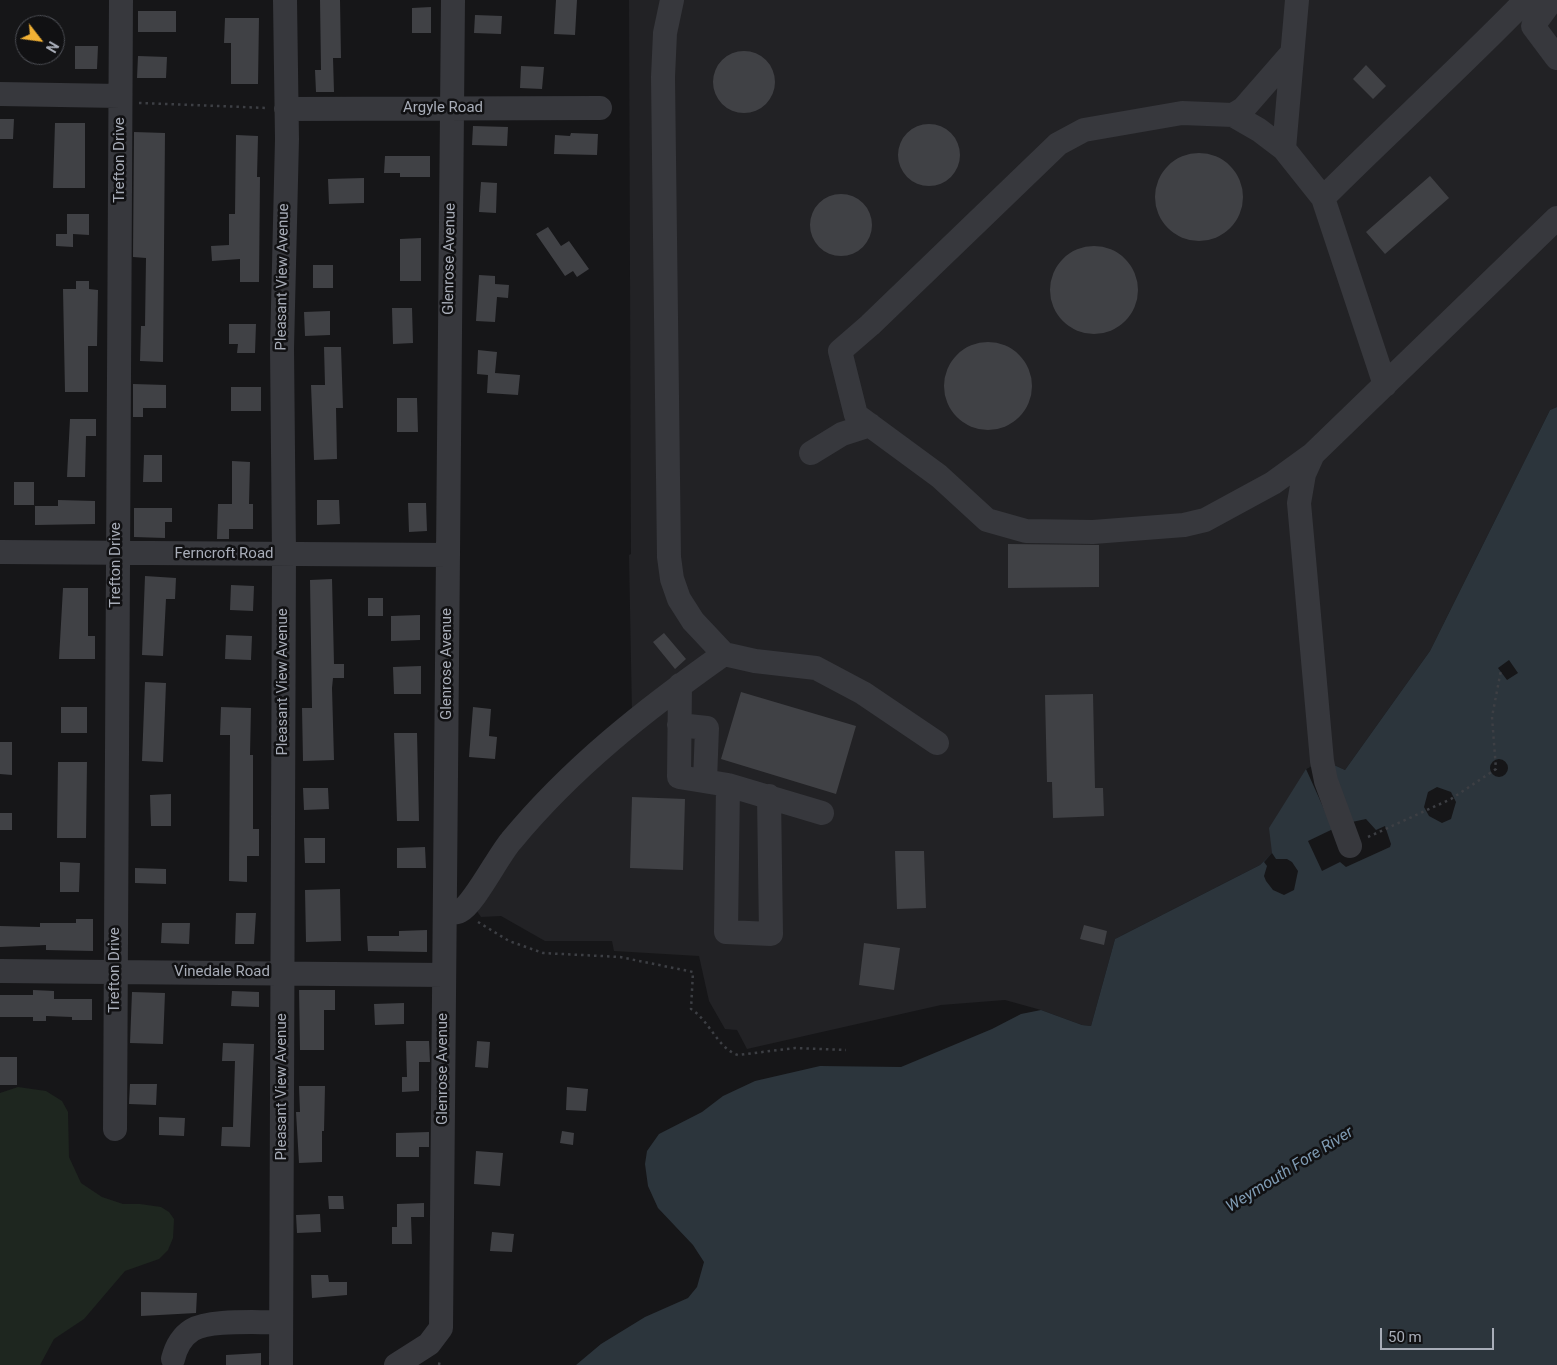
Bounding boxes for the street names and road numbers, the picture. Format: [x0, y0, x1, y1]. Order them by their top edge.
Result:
street label: Argyle Road [403, 99, 483, 117]
street label: Trefton Drive [111, 117, 129, 203]
street label: Pleasant View Avenue [273, 203, 293, 351]
street label: Glenrose Avenue [440, 203, 460, 315]
street label: Trefton Drive [107, 522, 125, 608]
street label: Ferncroft Road [174, 545, 274, 563]
street label: Pleasant View Avenue [274, 608, 292, 756]
street label: Glenrose Avenue [438, 608, 456, 720]
street label: Trefton Drive [106, 927, 124, 1013]
street label: Vinedale Road [174, 963, 270, 981]
street label: Pleasant View Avenue [273, 1013, 291, 1161]
street label: Glenrose Avenue [434, 1013, 452, 1125]

